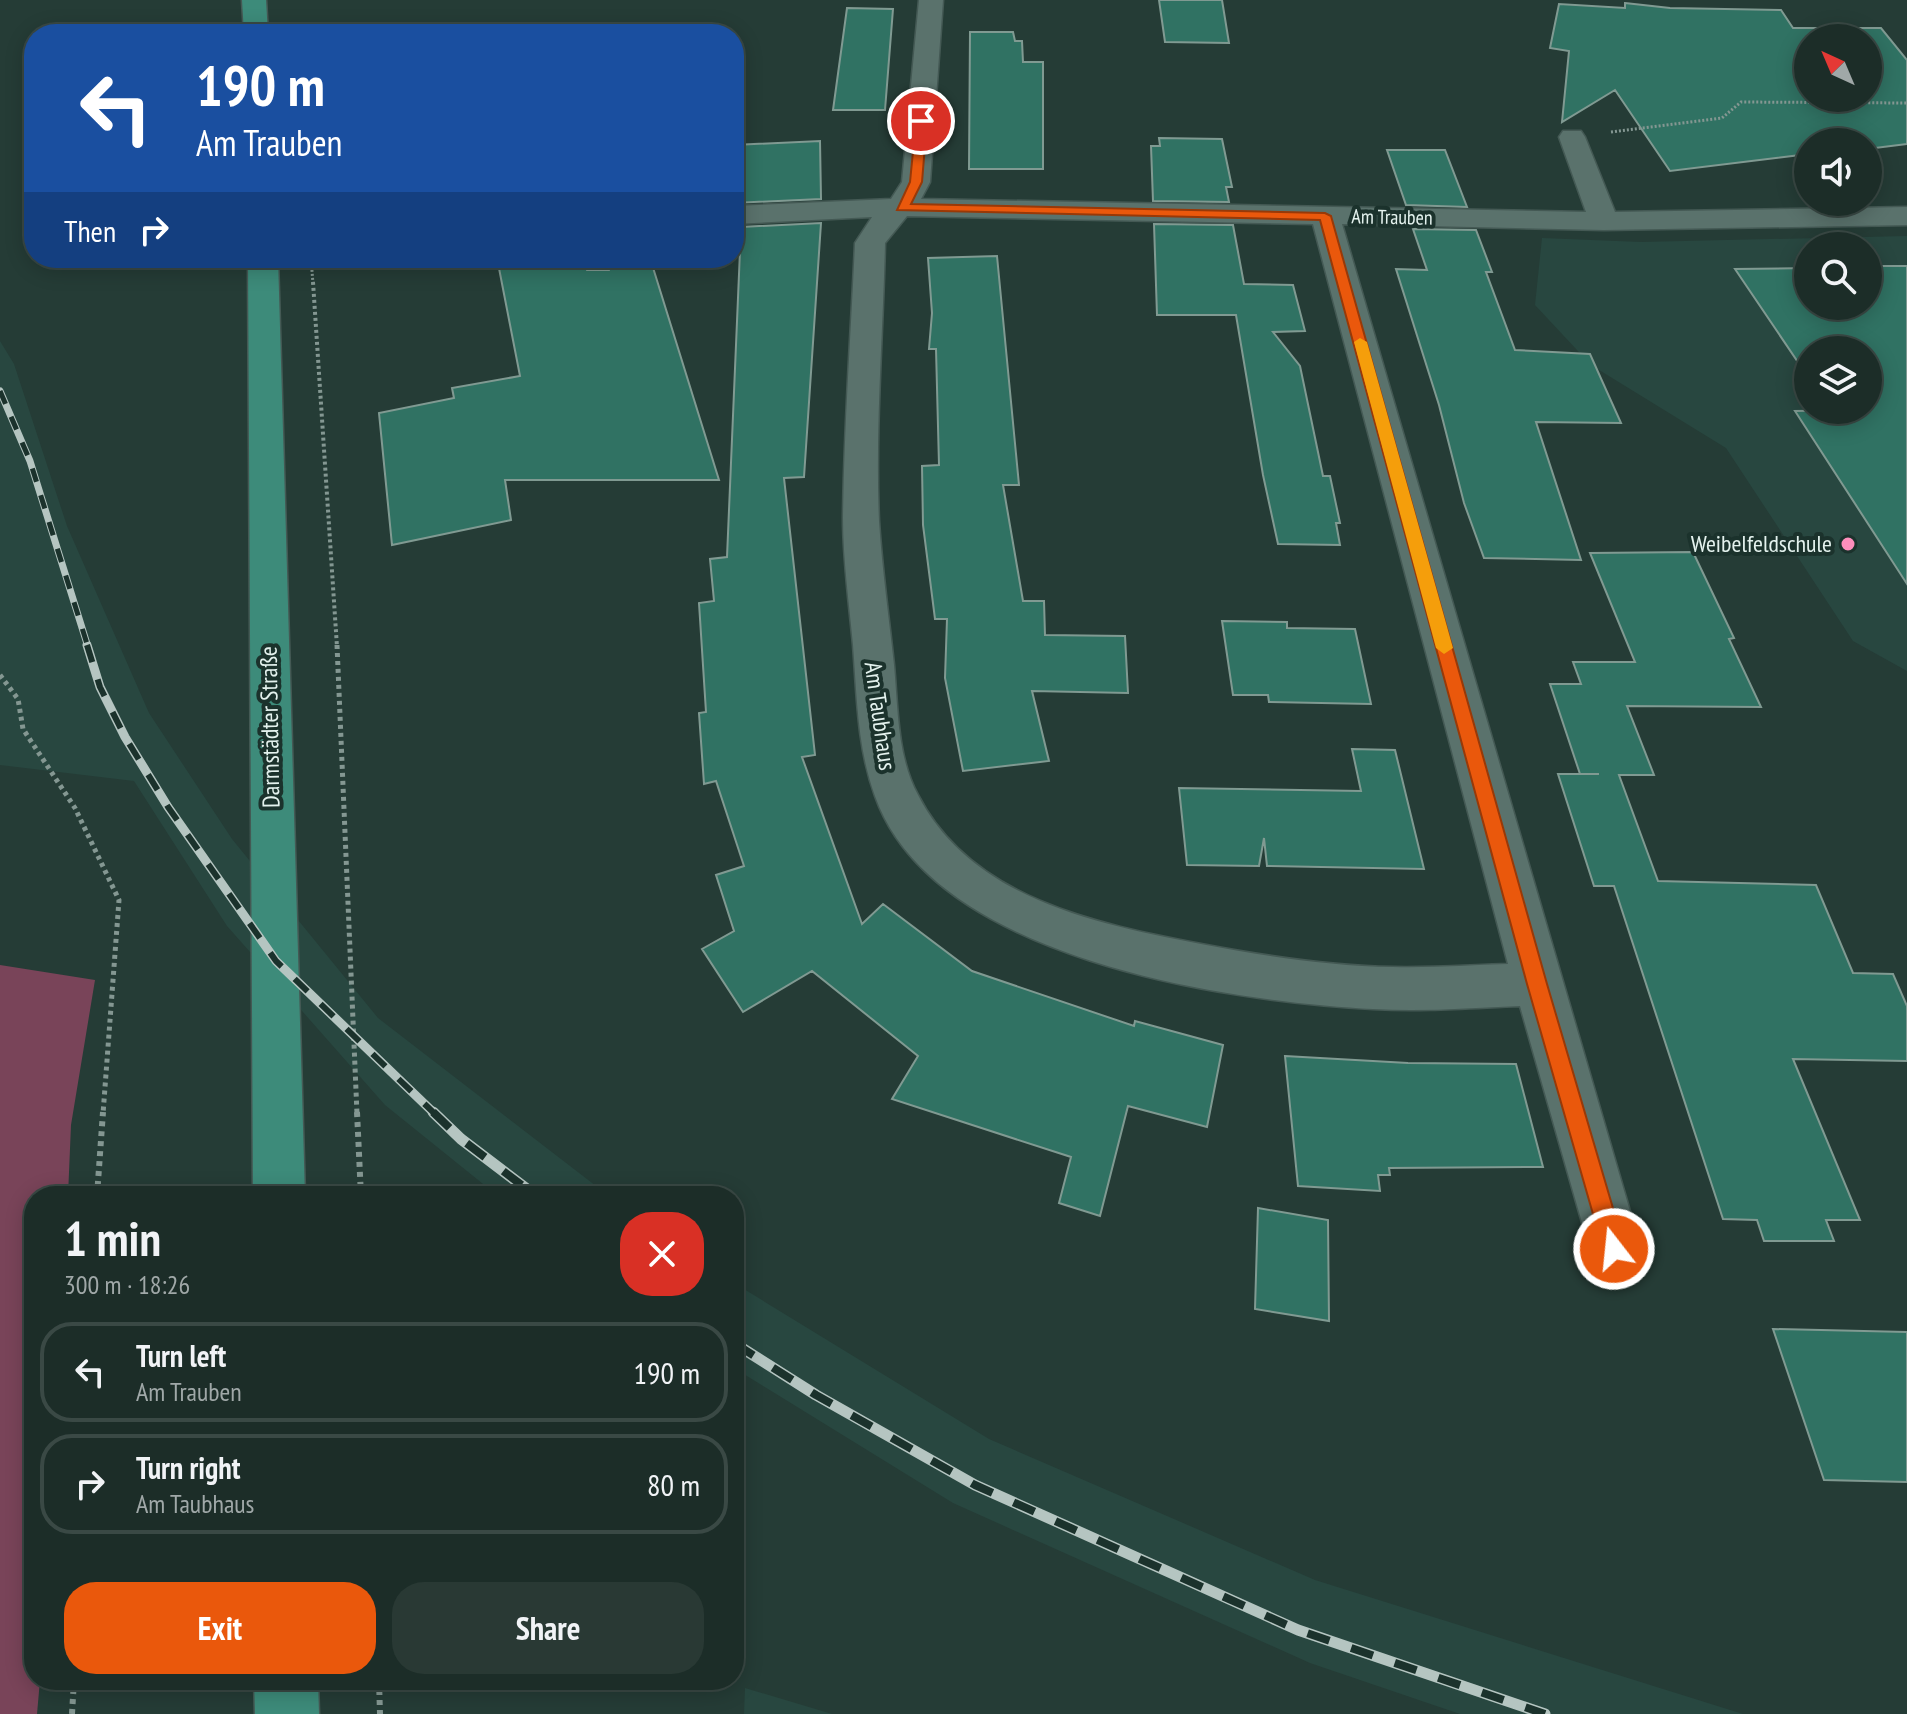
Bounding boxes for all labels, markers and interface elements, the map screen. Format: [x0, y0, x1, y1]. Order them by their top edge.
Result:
north arrow [1794, 24, 1882, 112]
map controls [1794, 24, 1882, 424]
text: 190 m [196, 49, 325, 121]
icon: left [64, 56, 168, 160]
pin [887, 87, 955, 155]
icon: arrive [899, 99, 943, 143]
text: Am Trauben [196, 119, 342, 166]
button: sound [1794, 128, 1882, 216]
street label: Am Trauben [1351, 203, 1433, 231]
icon: right [132, 208, 176, 252]
text: Then [64, 211, 116, 250]
button: search [1794, 232, 1882, 320]
button: layers [1794, 336, 1882, 424]
place label: Weibelfeldschule [1691, 528, 1832, 559]
marker: Weibelfeldschule [1839, 535, 1857, 553]
street label: Darmstädter Straße [253, 646, 286, 808]
street label: Am Taubhaus [858, 660, 903, 772]
text: 1 min [64, 1207, 161, 1269]
position arrow [1572, 1207, 1656, 1291]
button: close [620, 1212, 704, 1296]
text: 300 m · 18:26 [64, 1268, 190, 1301]
text: Turn left [136, 1336, 226, 1375]
icon: left [68, 1350, 112, 1394]
text: 190 m [634, 1353, 700, 1392]
text: Am Trauben [136, 1375, 242, 1408]
text: Turn right [136, 1448, 240, 1487]
icon: right [68, 1462, 112, 1506]
text: 80 m [647, 1465, 700, 1504]
text: Am Taubhaus [136, 1487, 254, 1520]
button: Exit [64, 1582, 376, 1674]
button: Share [392, 1582, 704, 1674]

